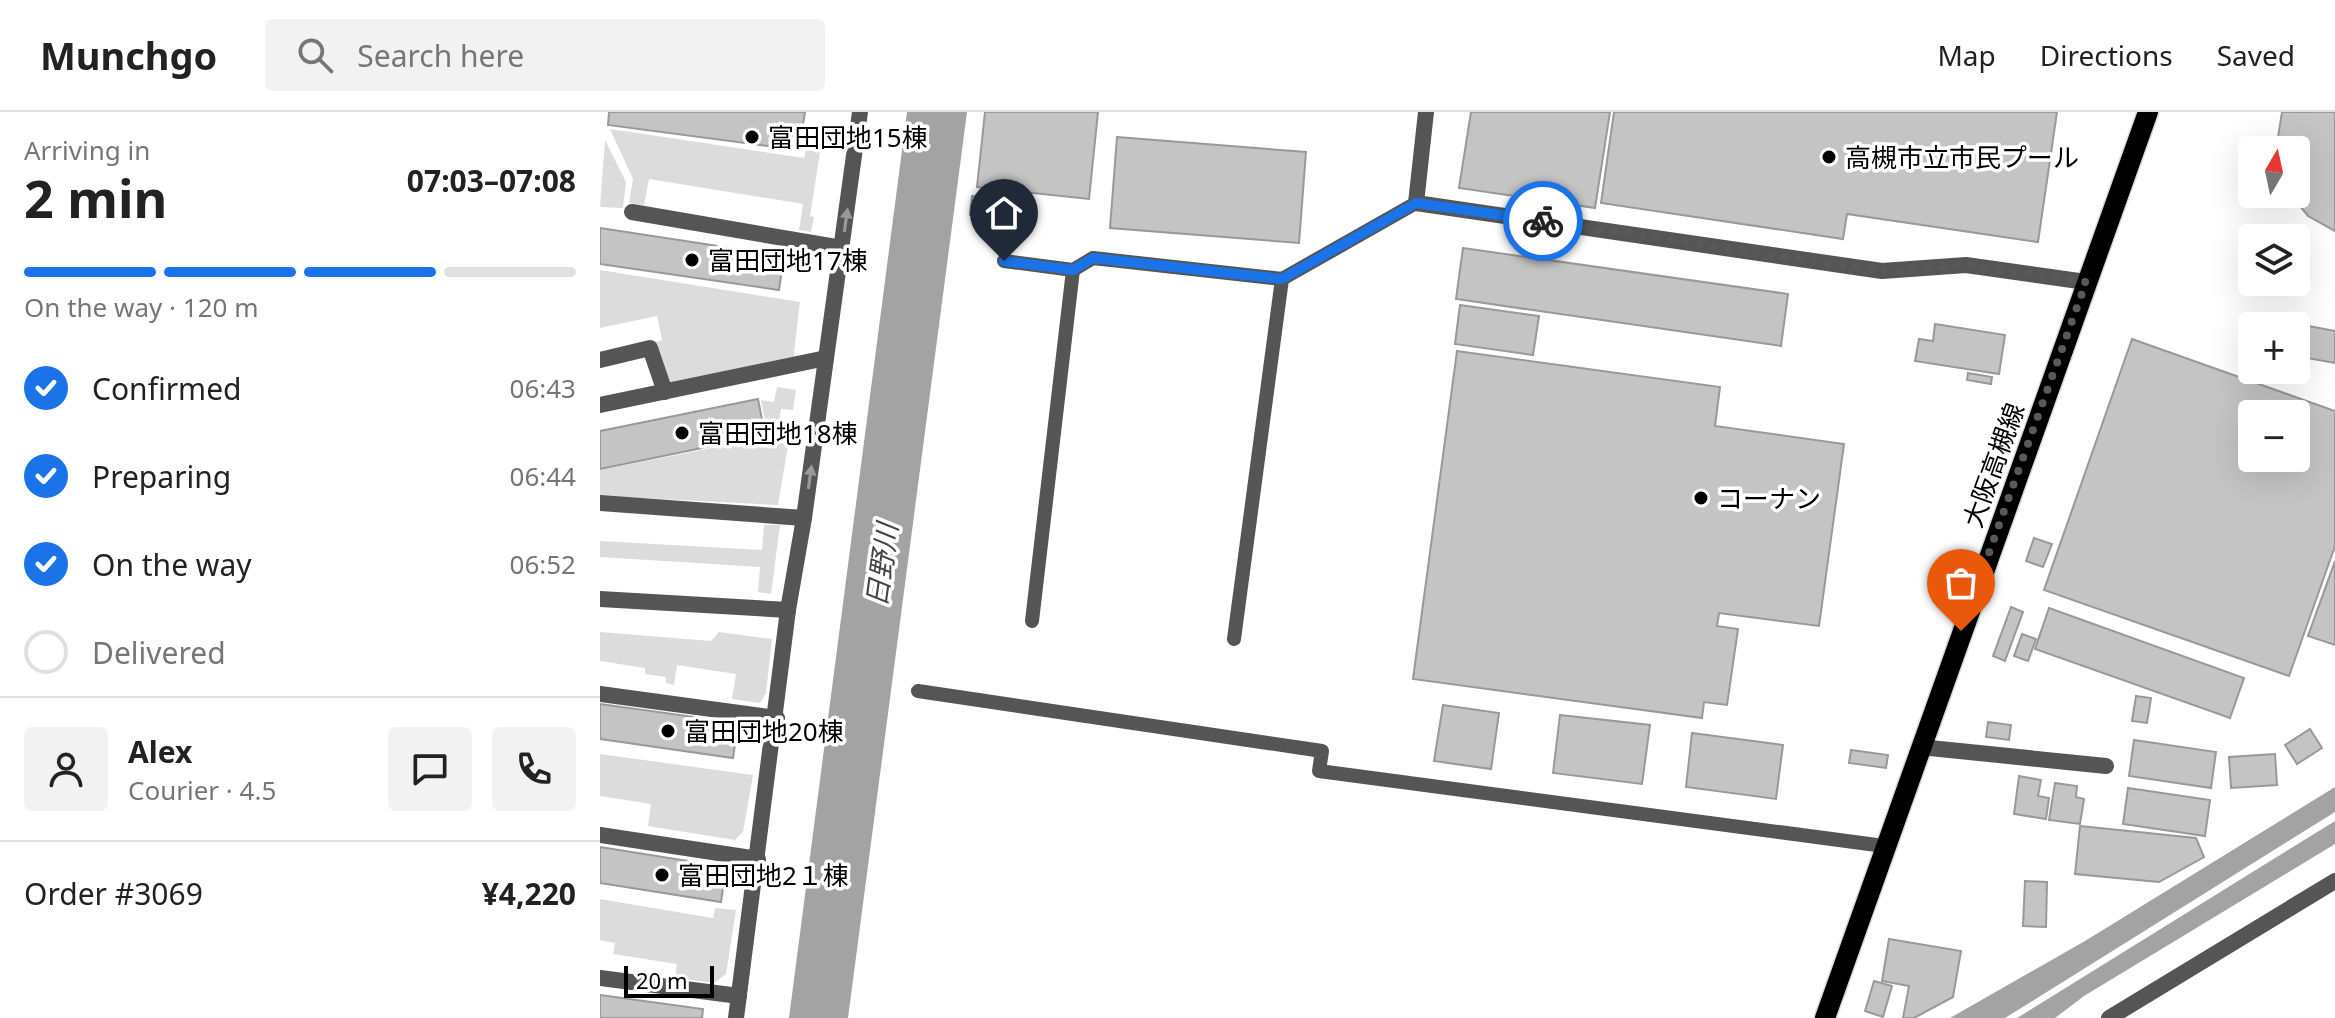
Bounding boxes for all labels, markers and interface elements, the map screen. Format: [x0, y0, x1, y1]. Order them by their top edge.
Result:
search box [265, 19, 825, 91]
text: Munchgo [40, 29, 217, 81]
icon: search [293, 33, 337, 77]
text: Search here [357, 35, 524, 76]
text: Map [1937, 36, 1996, 74]
text: Directions [2040, 36, 2173, 74]
text: Saved [2217, 36, 2295, 74]
place label: 富田団地15棟 [768, 119, 928, 155]
marker: 富田団地15棟 [743, 128, 761, 146]
text: Arriving in [24, 132, 150, 168]
north arrow [2238, 136, 2310, 208]
map controls [2238, 136, 2310, 472]
place label: 高槻市立市民プール [1845, 139, 2079, 175]
marker: 高槻市立市民プール [1820, 148, 1838, 166]
text: 07:03–07:08 [407, 160, 576, 201]
text: 2 min [24, 162, 167, 233]
pin [970, 179, 1038, 261]
courier [1503, 181, 1583, 261]
icon: home [982, 191, 1026, 235]
icon: bike [1521, 199, 1565, 243]
one-way arrow [840, 207, 853, 232]
button: layers [2238, 224, 2310, 296]
place label: 富田団地17棟 [708, 242, 868, 278]
marker: 富田団地17棟 [683, 251, 701, 269]
text: On the way · 120 m [24, 289, 258, 325]
button: + [2238, 312, 2310, 384]
icon: check [24, 366, 68, 410]
text: Confirmed [92, 368, 242, 409]
text: 06:43 [510, 370, 576, 406]
street label: 大阪高槻線 [1954, 398, 2032, 532]
button: − [2238, 400, 2310, 472]
place label: 富田団地18棟 [698, 415, 858, 451]
marker: 富田団地18棟 [673, 424, 691, 442]
icon: check [24, 454, 68, 498]
text: Preparing [92, 456, 231, 497]
text: 06:44 [510, 458, 576, 494]
one-way arrow [804, 465, 817, 490]
place label: コーナン [1717, 480, 1821, 516]
marker: コーナン [1692, 489, 1710, 507]
water label: 日野川 [856, 518, 906, 609]
icon: check [24, 542, 68, 586]
text: On the way [92, 544, 252, 585]
text: 06:52 [510, 546, 576, 582]
pin [1927, 549, 1995, 631]
icon: bag [1939, 561, 1983, 605]
text: Delivered [92, 632, 226, 673]
place label: 富田団地20棟 [684, 713, 844, 749]
marker: 富田団地20棟 [659, 722, 677, 740]
button: person [24, 727, 108, 811]
button: chat [388, 727, 472, 811]
button: phone [492, 727, 576, 811]
text: Alex [128, 731, 192, 772]
text: Courier · 4.5 [128, 772, 276, 808]
place label: 富田団地2１棟 [678, 857, 849, 893]
marker: 富田団地2１棟 [653, 866, 671, 884]
text: Order #3069 [24, 873, 203, 914]
text: ¥4,220 [482, 873, 576, 914]
scale bar [624, 962, 714, 998]
text: 20 m [636, 965, 687, 995]

